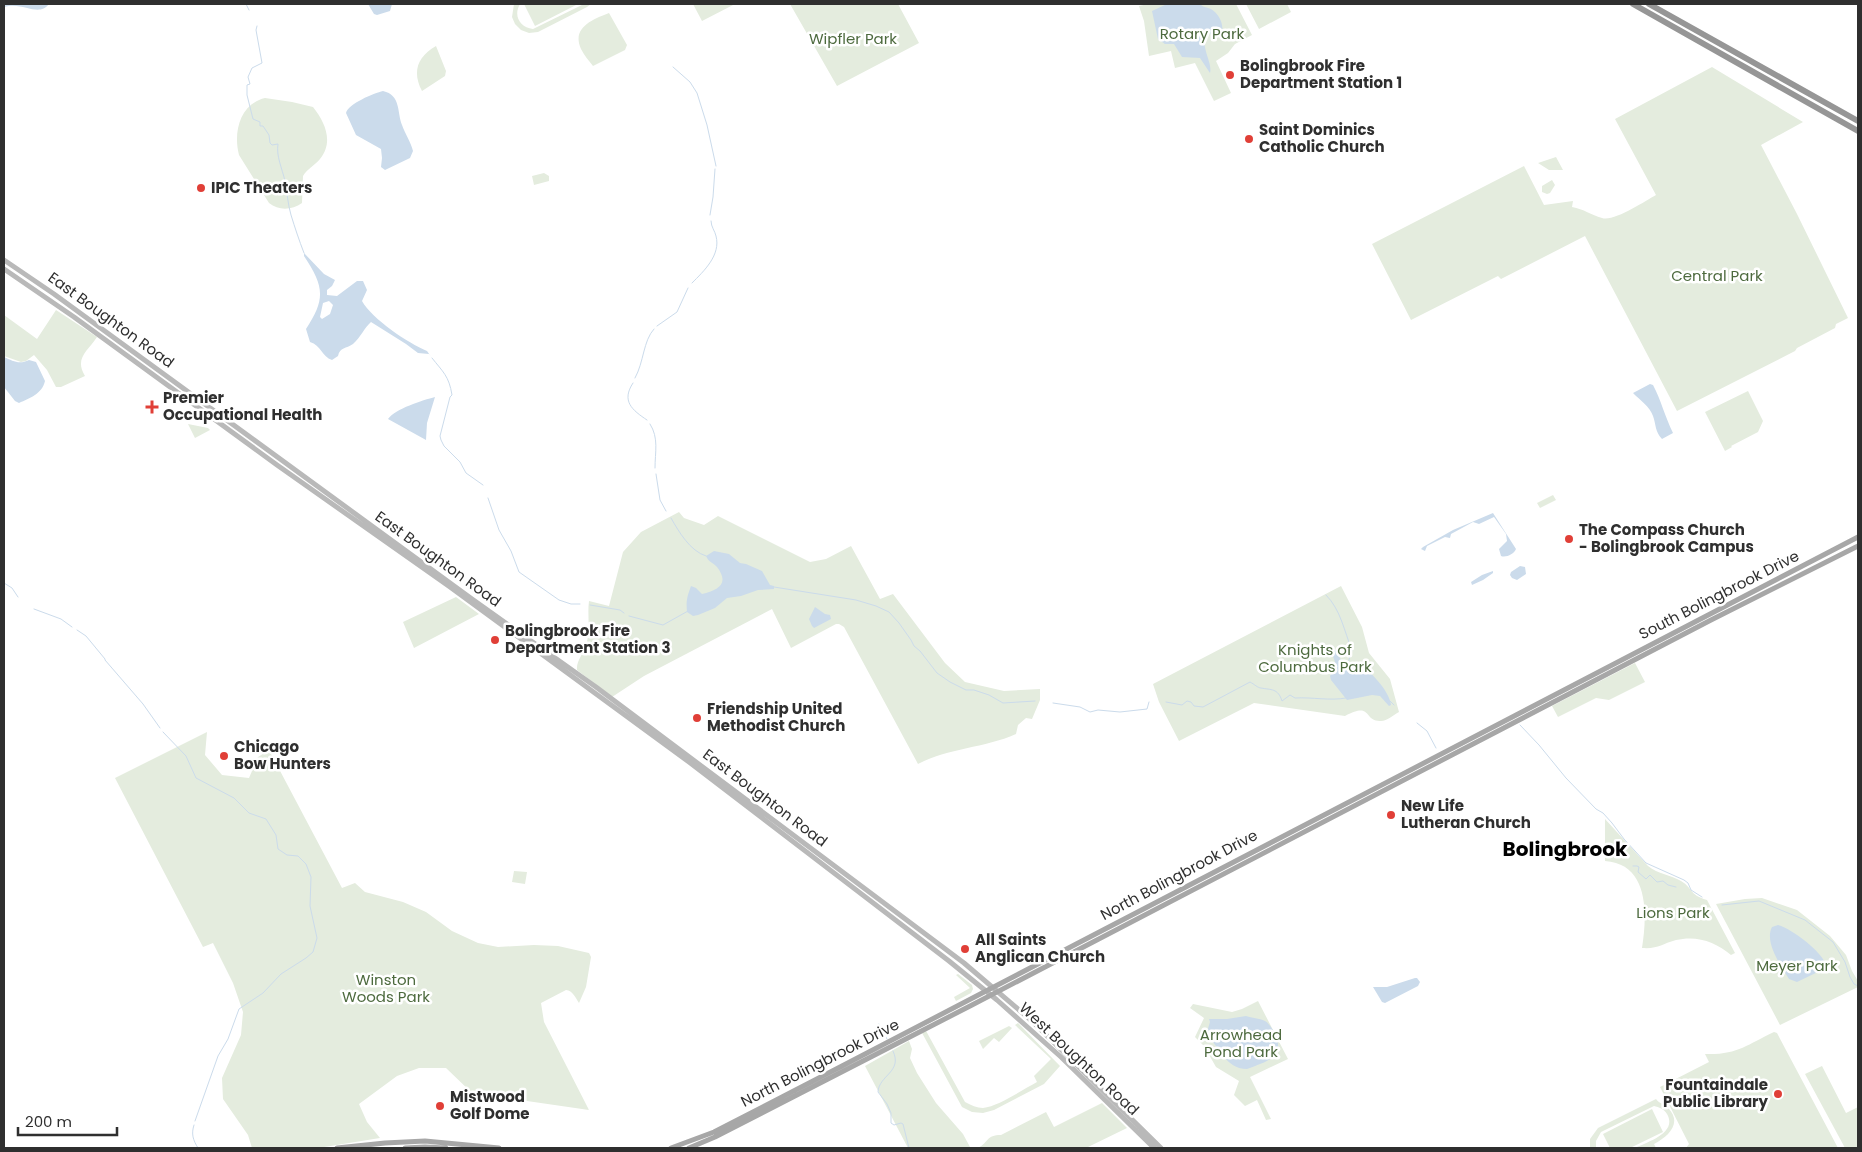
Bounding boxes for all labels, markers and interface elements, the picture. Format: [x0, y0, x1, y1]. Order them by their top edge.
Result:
park label: Rotary Park [1160, 23, 1245, 44]
park label: Wipfler Park [809, 28, 897, 49]
place label: Bolingbrook Fire Department Station 1 [1240, 55, 1402, 93]
marker: Bolingbrook Fire Department Station 1 [1224, 69, 1236, 81]
place label: Saint Dominics Catholic Church [1259, 119, 1385, 157]
marker: Saint Dominics Catholic Church [1243, 133, 1255, 145]
place label: IPIC Theaters [211, 177, 312, 198]
marker: IPIC Theaters [195, 182, 207, 194]
park label: Central Park [1671, 265, 1763, 286]
street label: East Boughton Road [44, 267, 179, 372]
place label: Premier Occupational Health [163, 387, 322, 425]
marker: Premier Occupational Health [145, 400, 159, 414]
street label: East Boughton Road [371, 506, 506, 611]
place label: The Compass Church - Bolingbrook Campus [1579, 519, 1754, 557]
marker: The Compass Church - Bolingbrook Campus [1563, 533, 1575, 545]
street label: South Bolingbrook Drive [1635, 545, 1803, 644]
place label: Bolingbrook Fire Department Station 3 [505, 620, 670, 658]
marker: Bolingbrook Fire Department Station 3 [489, 634, 501, 646]
park label: Knights of Columbus Park [1258, 639, 1372, 677]
place label: Friendship United Methodist Church [707, 698, 845, 736]
marker: Friendship United Methodist Church [691, 712, 703, 724]
place label: Chicago Bow Hunters [234, 736, 331, 774]
street label: East Boughton Road [699, 744, 832, 851]
marker: Chicago Bow Hunters [218, 750, 230, 762]
place label: New Life Lutheran Church [1401, 795, 1531, 833]
marker: New Life Lutheran Church [1385, 809, 1397, 821]
street label: North Bolingbrook Drive [1097, 824, 1261, 925]
district label: Bolingbrook [1503, 835, 1628, 863]
park label: Lions Park [1636, 902, 1710, 923]
place label: All Saints Anglican Church [975, 929, 1105, 967]
marker: All Saints Anglican Church [959, 943, 971, 955]
park label: Meyer Park [1756, 955, 1838, 976]
park label: Winston Woods Park [342, 969, 430, 1007]
street label: West Boughton Road [1015, 997, 1144, 1120]
street label: North Bolingbrook Drive [737, 1013, 903, 1112]
park label: Arrowhead Pond Park [1200, 1024, 1282, 1062]
place label: Fountaindale Public Library [1663, 1074, 1769, 1112]
place label: Mistwood Golf Dome [450, 1086, 530, 1124]
marker: Fountaindale Public Library [1772, 1088, 1784, 1100]
marker: Mistwood Golf Dome [434, 1100, 446, 1112]
scale bar [18, 1104, 116, 1136]
text: 200 m [25, 1111, 72, 1132]

